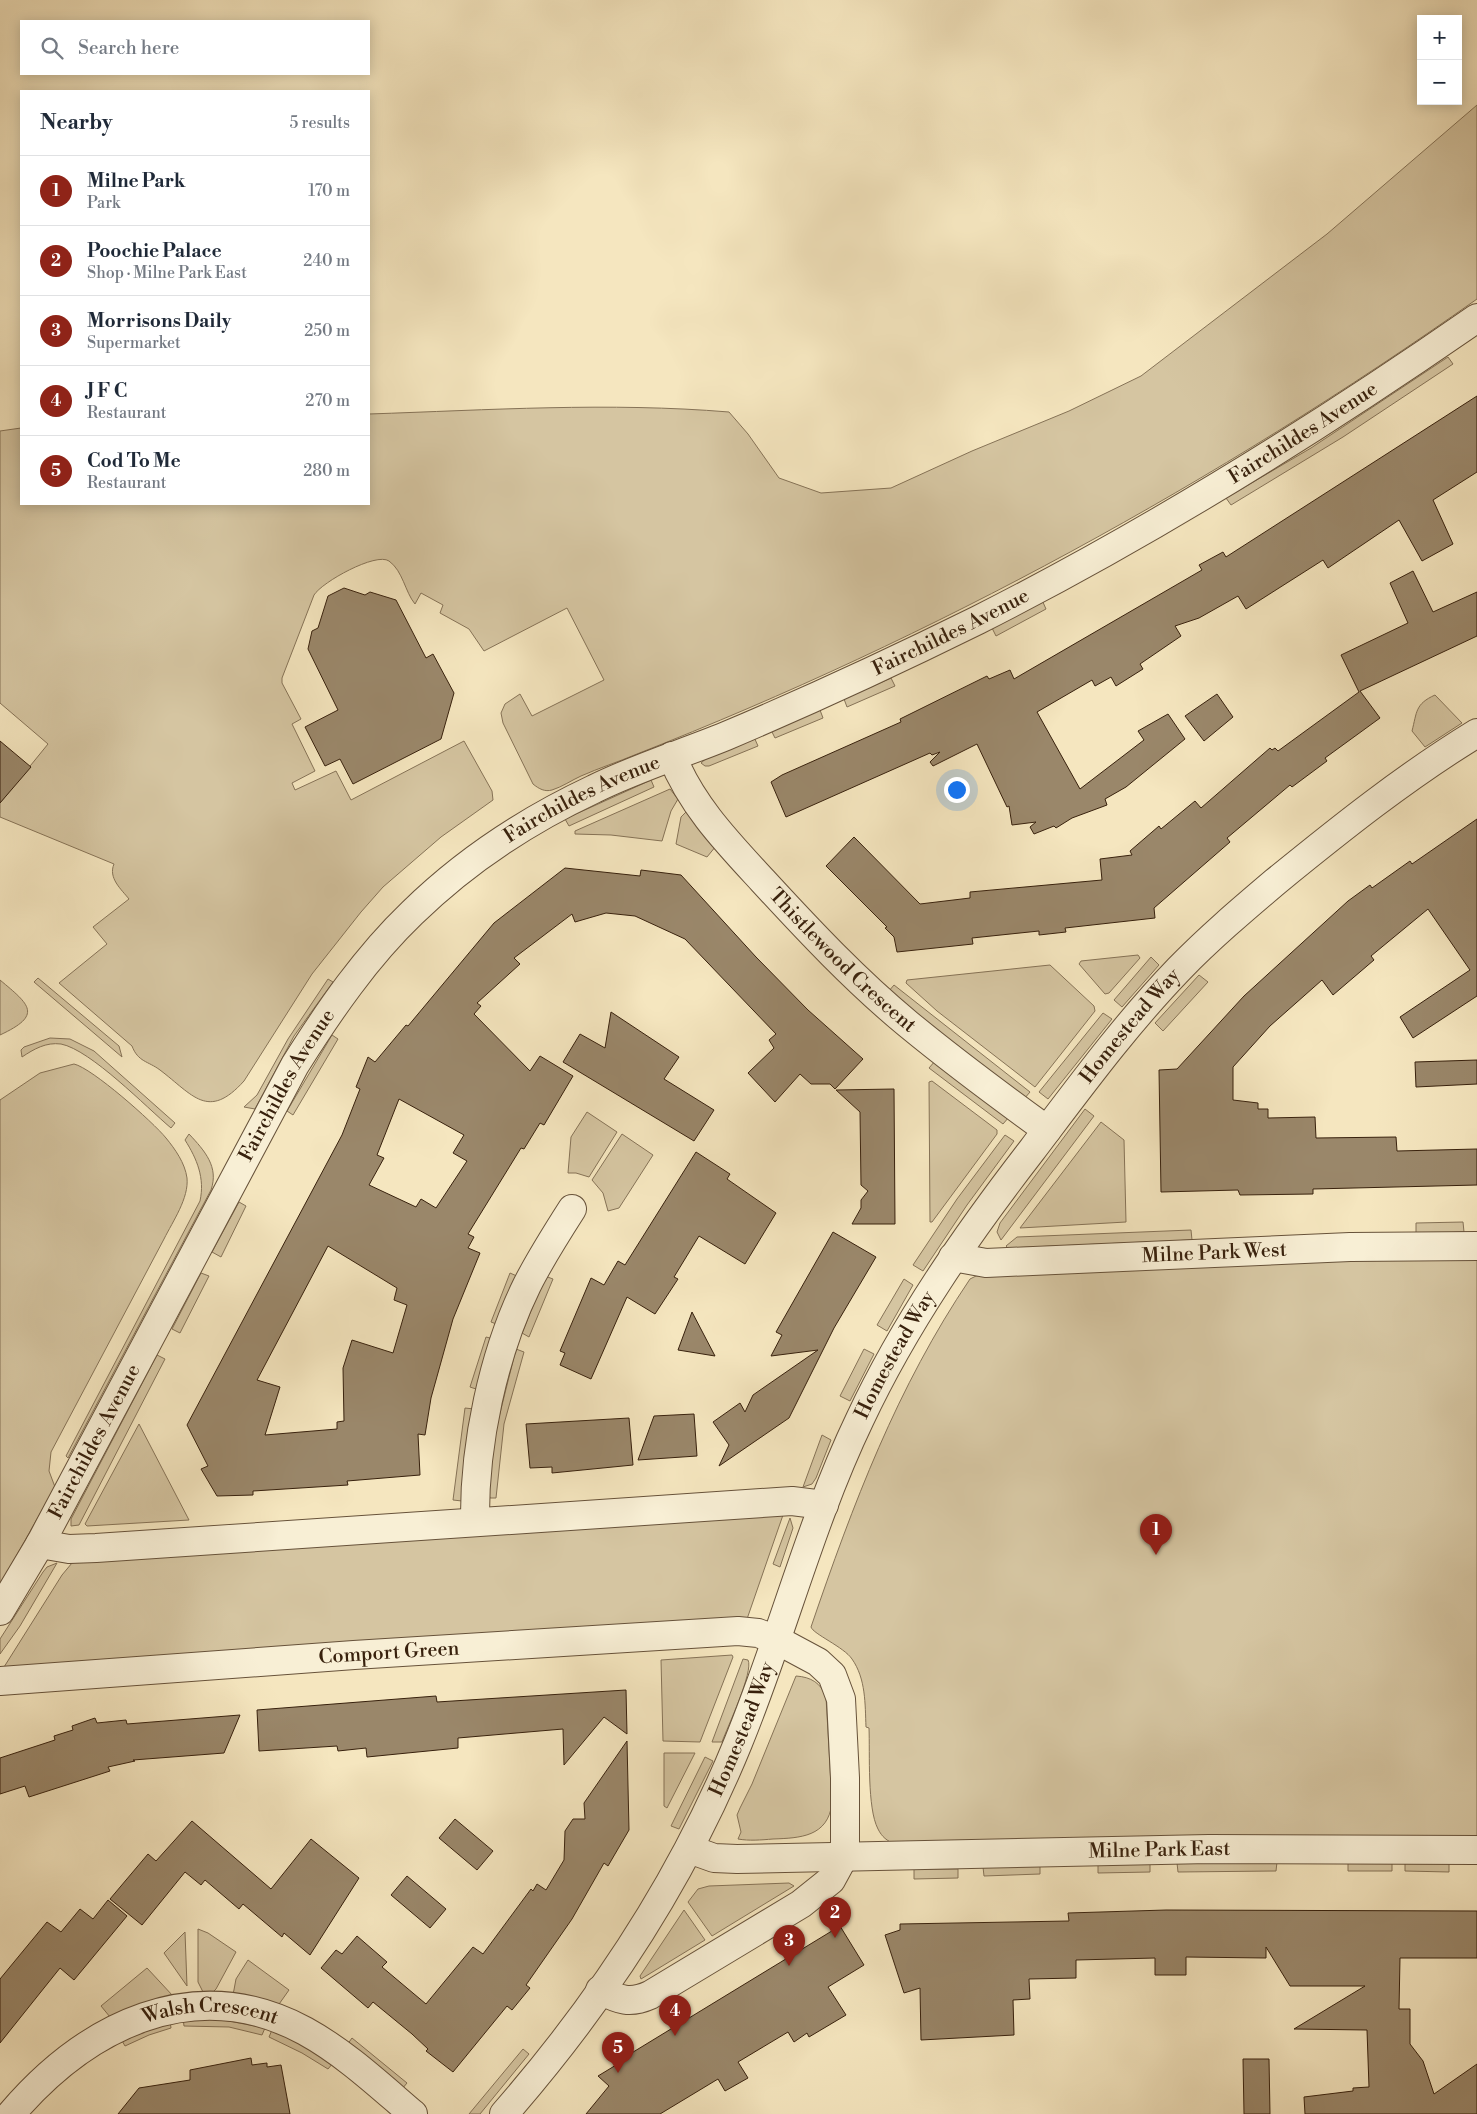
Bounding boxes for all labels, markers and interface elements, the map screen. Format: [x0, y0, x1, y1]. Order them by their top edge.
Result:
map controls [1417, 15, 1462, 105]
button: + [1417, 15, 1462, 60]
search box [20, 20, 370, 75]
icon: search [38, 34, 66, 62]
text: Search here [78, 36, 179, 60]
button: − [1417, 60, 1462, 105]
text: Nearby [40, 110, 113, 136]
text: 5 results [289, 113, 350, 133]
text: Milne Park [87, 169, 186, 193]
text: 1 [52, 181, 60, 201]
text: 170 m [308, 181, 350, 201]
text: Park [87, 193, 120, 213]
text: Poochie Palace [87, 239, 222, 263]
text: 2 [51, 251, 61, 271]
text: 240 m [303, 251, 350, 271]
text: Shop · Milne Park East [87, 263, 247, 283]
text: Morrisons Daily [87, 309, 231, 333]
text: 3 [51, 321, 61, 341]
text: 250 m [304, 321, 350, 341]
text: Supermarket [87, 333, 181, 353]
street label: Fairchildes Avenue [1224, 376, 1382, 490]
text: J F C [87, 379, 127, 403]
text: 4 [51, 391, 61, 411]
text: 270 m [305, 391, 350, 411]
text: Restaurant [87, 403, 166, 423]
text: Cod To Me [87, 449, 181, 473]
text: 5 [51, 461, 61, 481]
text: 280 m [303, 461, 350, 481]
text: Restaurant [87, 473, 166, 493]
street label: Fairchildes Avenue [868, 583, 1034, 682]
street label: Fairchildes Avenue [499, 750, 663, 849]
your location [944, 777, 970, 803]
street label: Thistlewood Crescent [763, 883, 921, 1038]
street label: Homestead Way [1074, 963, 1186, 1089]
street label: Fairchildes Avenue [233, 1004, 341, 1166]
street label: Milne Park West [1141, 1237, 1287, 1269]
street label: Homestead Way [849, 1286, 941, 1423]
street label: Fairchildes Avenue [43, 1360, 146, 1523]
pin: 1 [1140, 1514, 1172, 1555]
street label: Comport Green [318, 1636, 460, 1670]
street label: Homestead Way [704, 1658, 780, 1801]
street label: Milne Park East [1088, 1836, 1230, 1864]
pin: 2 [819, 1897, 851, 1938]
pin: 3 [773, 1925, 805, 1966]
street label: Walsh Crescent [138, 1993, 282, 2030]
pin: 4 [659, 1995, 691, 2036]
pin: 5 [602, 2032, 634, 2073]

